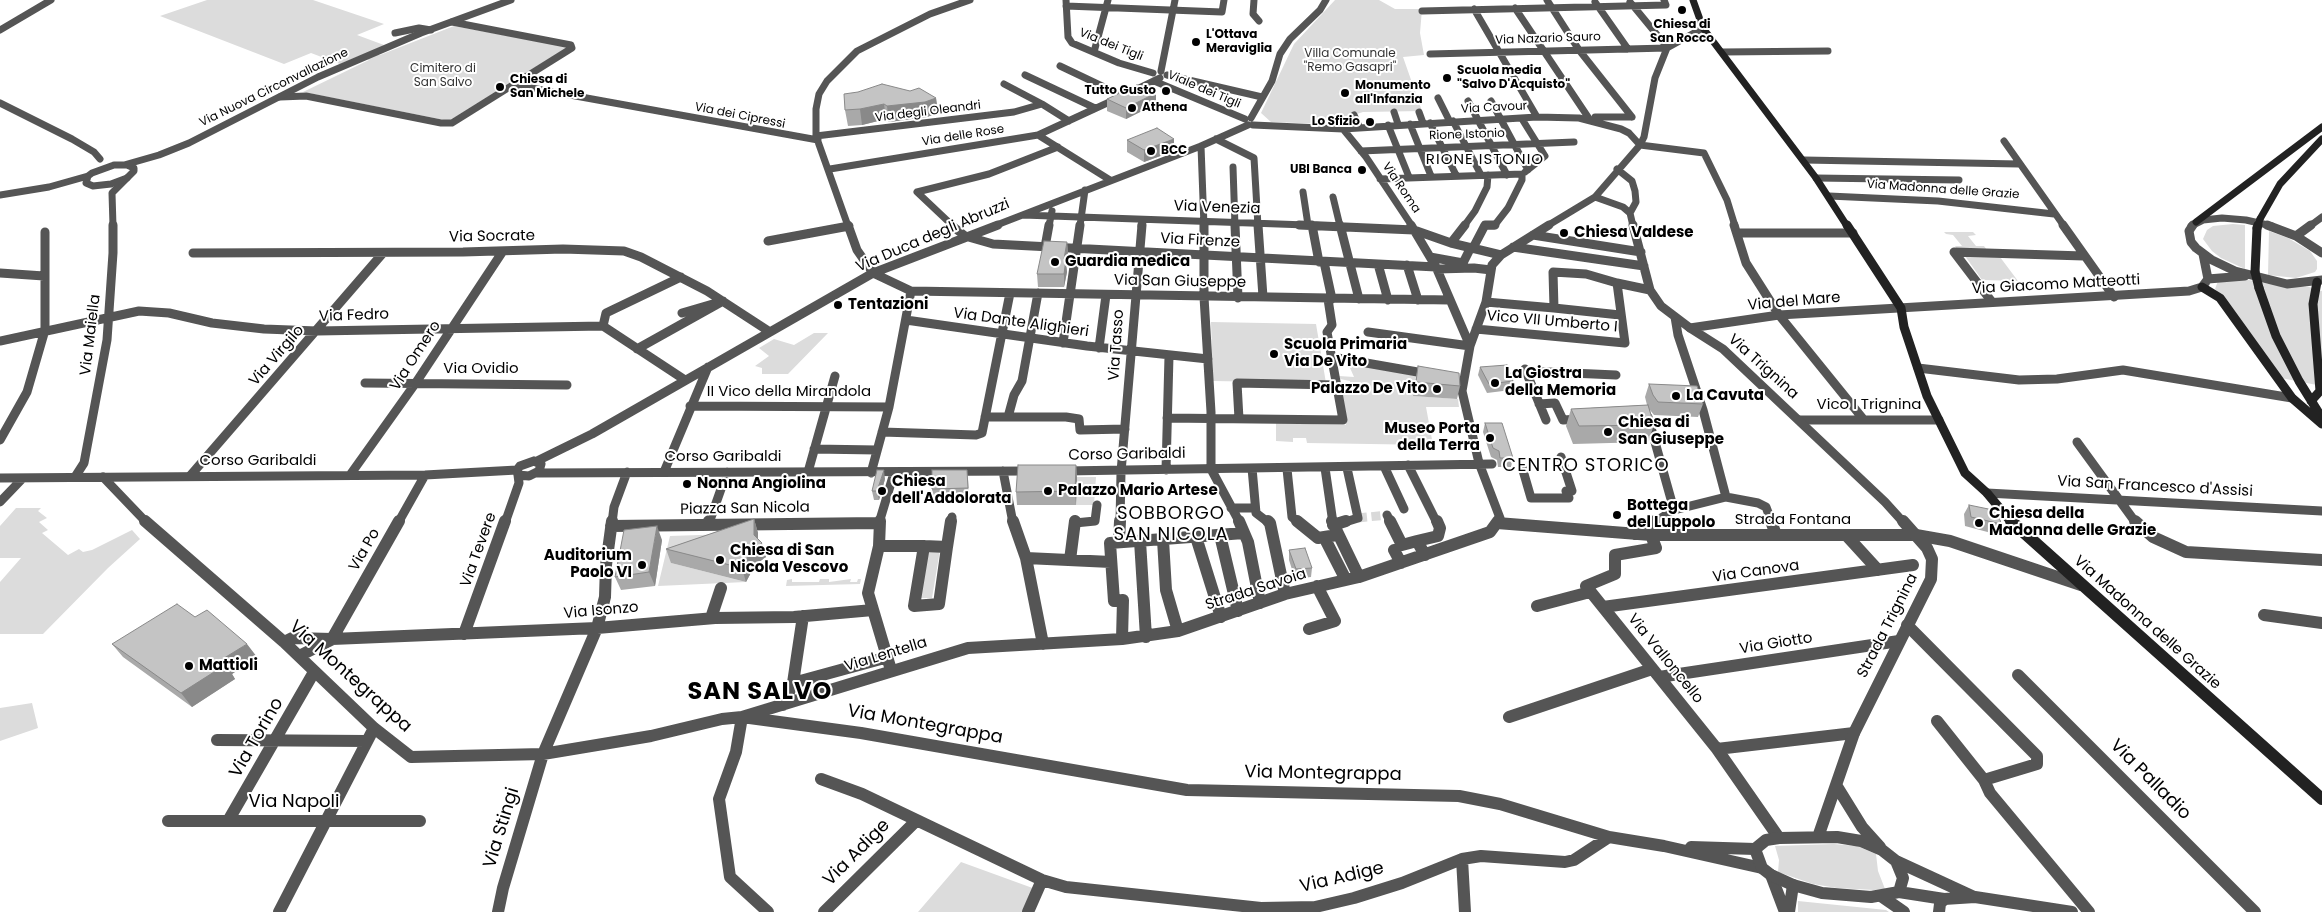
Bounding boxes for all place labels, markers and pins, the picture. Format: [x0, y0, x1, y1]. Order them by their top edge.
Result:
marker: Chiesa di San Rocco [1676, 4, 1688, 16]
place label: Chiesa di San Rocco [1650, 18, 1714, 46]
place label: L'Ottava Meraviglia [1206, 28, 1272, 56]
marker: L'Ottava Meraviglia [1190, 36, 1202, 48]
place label: Scuola media "Salvo D'Acquisto" [1457, 64, 1570, 92]
marker: Scuola media "Salvo D'Acquisto" [1441, 72, 1453, 84]
place label: Chiesa di San Michele [510, 73, 584, 101]
place label: Monumento all'Infanzia [1355, 79, 1431, 107]
marker: Chiesa di San Michele [494, 81, 506, 93]
place label: Tutto Gusto [1084, 84, 1156, 98]
marker: Tutto Gusto [1160, 85, 1172, 97]
marker: Monumento all'Infanzia [1339, 87, 1351, 99]
place label: Athena [1142, 101, 1187, 115]
marker: Athena [1126, 102, 1138, 114]
place label: Lo Sfizio [1312, 115, 1360, 129]
marker: Lo Sfizio [1364, 116, 1376, 128]
place label: BCC [1161, 144, 1187, 158]
marker: BCC [1145, 145, 1157, 157]
place label: UBI Banca [1290, 163, 1352, 177]
marker: UBI Banca [1356, 164, 1368, 176]
place label: Chiesa Valdese [1574, 224, 1694, 242]
marker: Chiesa Valdese [1558, 227, 1570, 239]
place label: Guardia medica [1065, 253, 1190, 271]
marker: Guardia medica [1049, 256, 1061, 268]
place label: Tentazioni [848, 296, 928, 314]
marker: Tentazioni [832, 299, 844, 311]
place label: Scuola Primaria Via De Vito [1284, 336, 1407, 371]
marker: Scuola Primaria Via De Vito [1268, 348, 1280, 360]
place label: La Giostra della Memoria [1505, 365, 1616, 400]
marker: La Giostra della Memoria [1489, 377, 1501, 389]
place label: Palazzo De Vito [1311, 380, 1427, 398]
marker: Palazzo De Vito [1431, 383, 1443, 395]
place label: La Cavuta [1686, 387, 1764, 405]
marker: La Cavuta [1670, 390, 1682, 402]
place label: Chiesa di San Giuseppe [1618, 414, 1724, 449]
place label: Museo Porta della Terra [1384, 420, 1480, 455]
marker: Chiesa di San Giuseppe [1602, 426, 1614, 438]
marker: Museo Porta della Terra [1484, 432, 1496, 444]
place label: Chiesa dell'Addolorata [892, 473, 1011, 508]
place label: Nonna Angiolina [697, 475, 826, 493]
marker: Nonna Angiolina [681, 478, 693, 490]
place label: Palazzo Mario Artese [1058, 482, 1218, 500]
marker: Chiesa dell'Addolorata [876, 485, 888, 497]
marker: Palazzo Mario Artese [1042, 485, 1054, 497]
place label: Bottega del Luppolo [1627, 497, 1715, 532]
place label: Chiesa della Madonna delle Grazie [1989, 505, 2156, 540]
marker: Bottega del Luppolo [1611, 509, 1623, 521]
marker: Chiesa della Madonna delle Grazie [1973, 517, 1985, 529]
place label: Chiesa di San Nicola Vescovo [730, 542, 848, 577]
place label: Auditorium Paolo VI [544, 547, 632, 582]
marker: Chiesa di San Nicola Vescovo [714, 554, 726, 566]
marker: Auditorium Paolo VI [636, 559, 648, 571]
place label: Mattioli [199, 657, 258, 675]
marker: Mattioli [183, 660, 195, 672]

